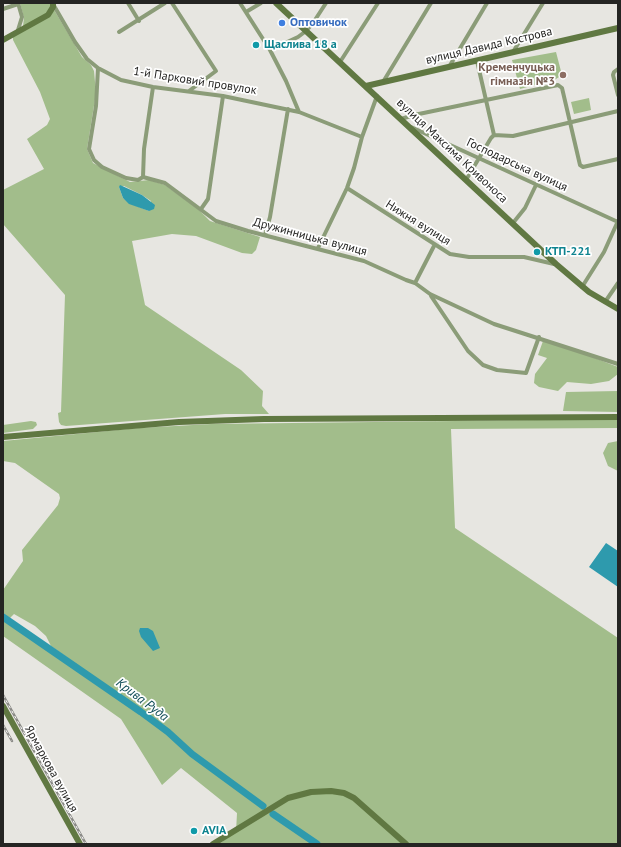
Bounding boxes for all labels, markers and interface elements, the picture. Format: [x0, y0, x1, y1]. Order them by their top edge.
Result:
place label: Оптовичок [290, 16, 347, 30]
marker: Оптовичок [277, 18, 287, 28]
street label: вулиця Давида Кострова [424, 24, 554, 68]
place label: Щаслива 18 а [264, 38, 337, 52]
marker: Щаслива 18 а [251, 40, 261, 50]
place label: Кременчуцька гімназія №3 [478, 61, 555, 89]
street label: 1-й Парковий провулок [133, 64, 257, 98]
marker: Кременчуцька гімназія №3 [558, 70, 568, 80]
street label: вулиця Максима Кривоноса [394, 96, 510, 206]
street label: Господарська вулиця [464, 135, 570, 195]
street label: Нижня вулиця [383, 197, 453, 249]
street label: Дружинницька вулиця [252, 215, 368, 259]
place label: КТП-221 [545, 245, 591, 259]
marker: КТП-221 [532, 247, 542, 257]
water label: Крива Руда [113, 675, 171, 725]
street label: Ярмаркова вулиця [21, 723, 81, 815]
place label: AVIA [202, 824, 226, 838]
marker: AVIA [189, 826, 199, 836]

